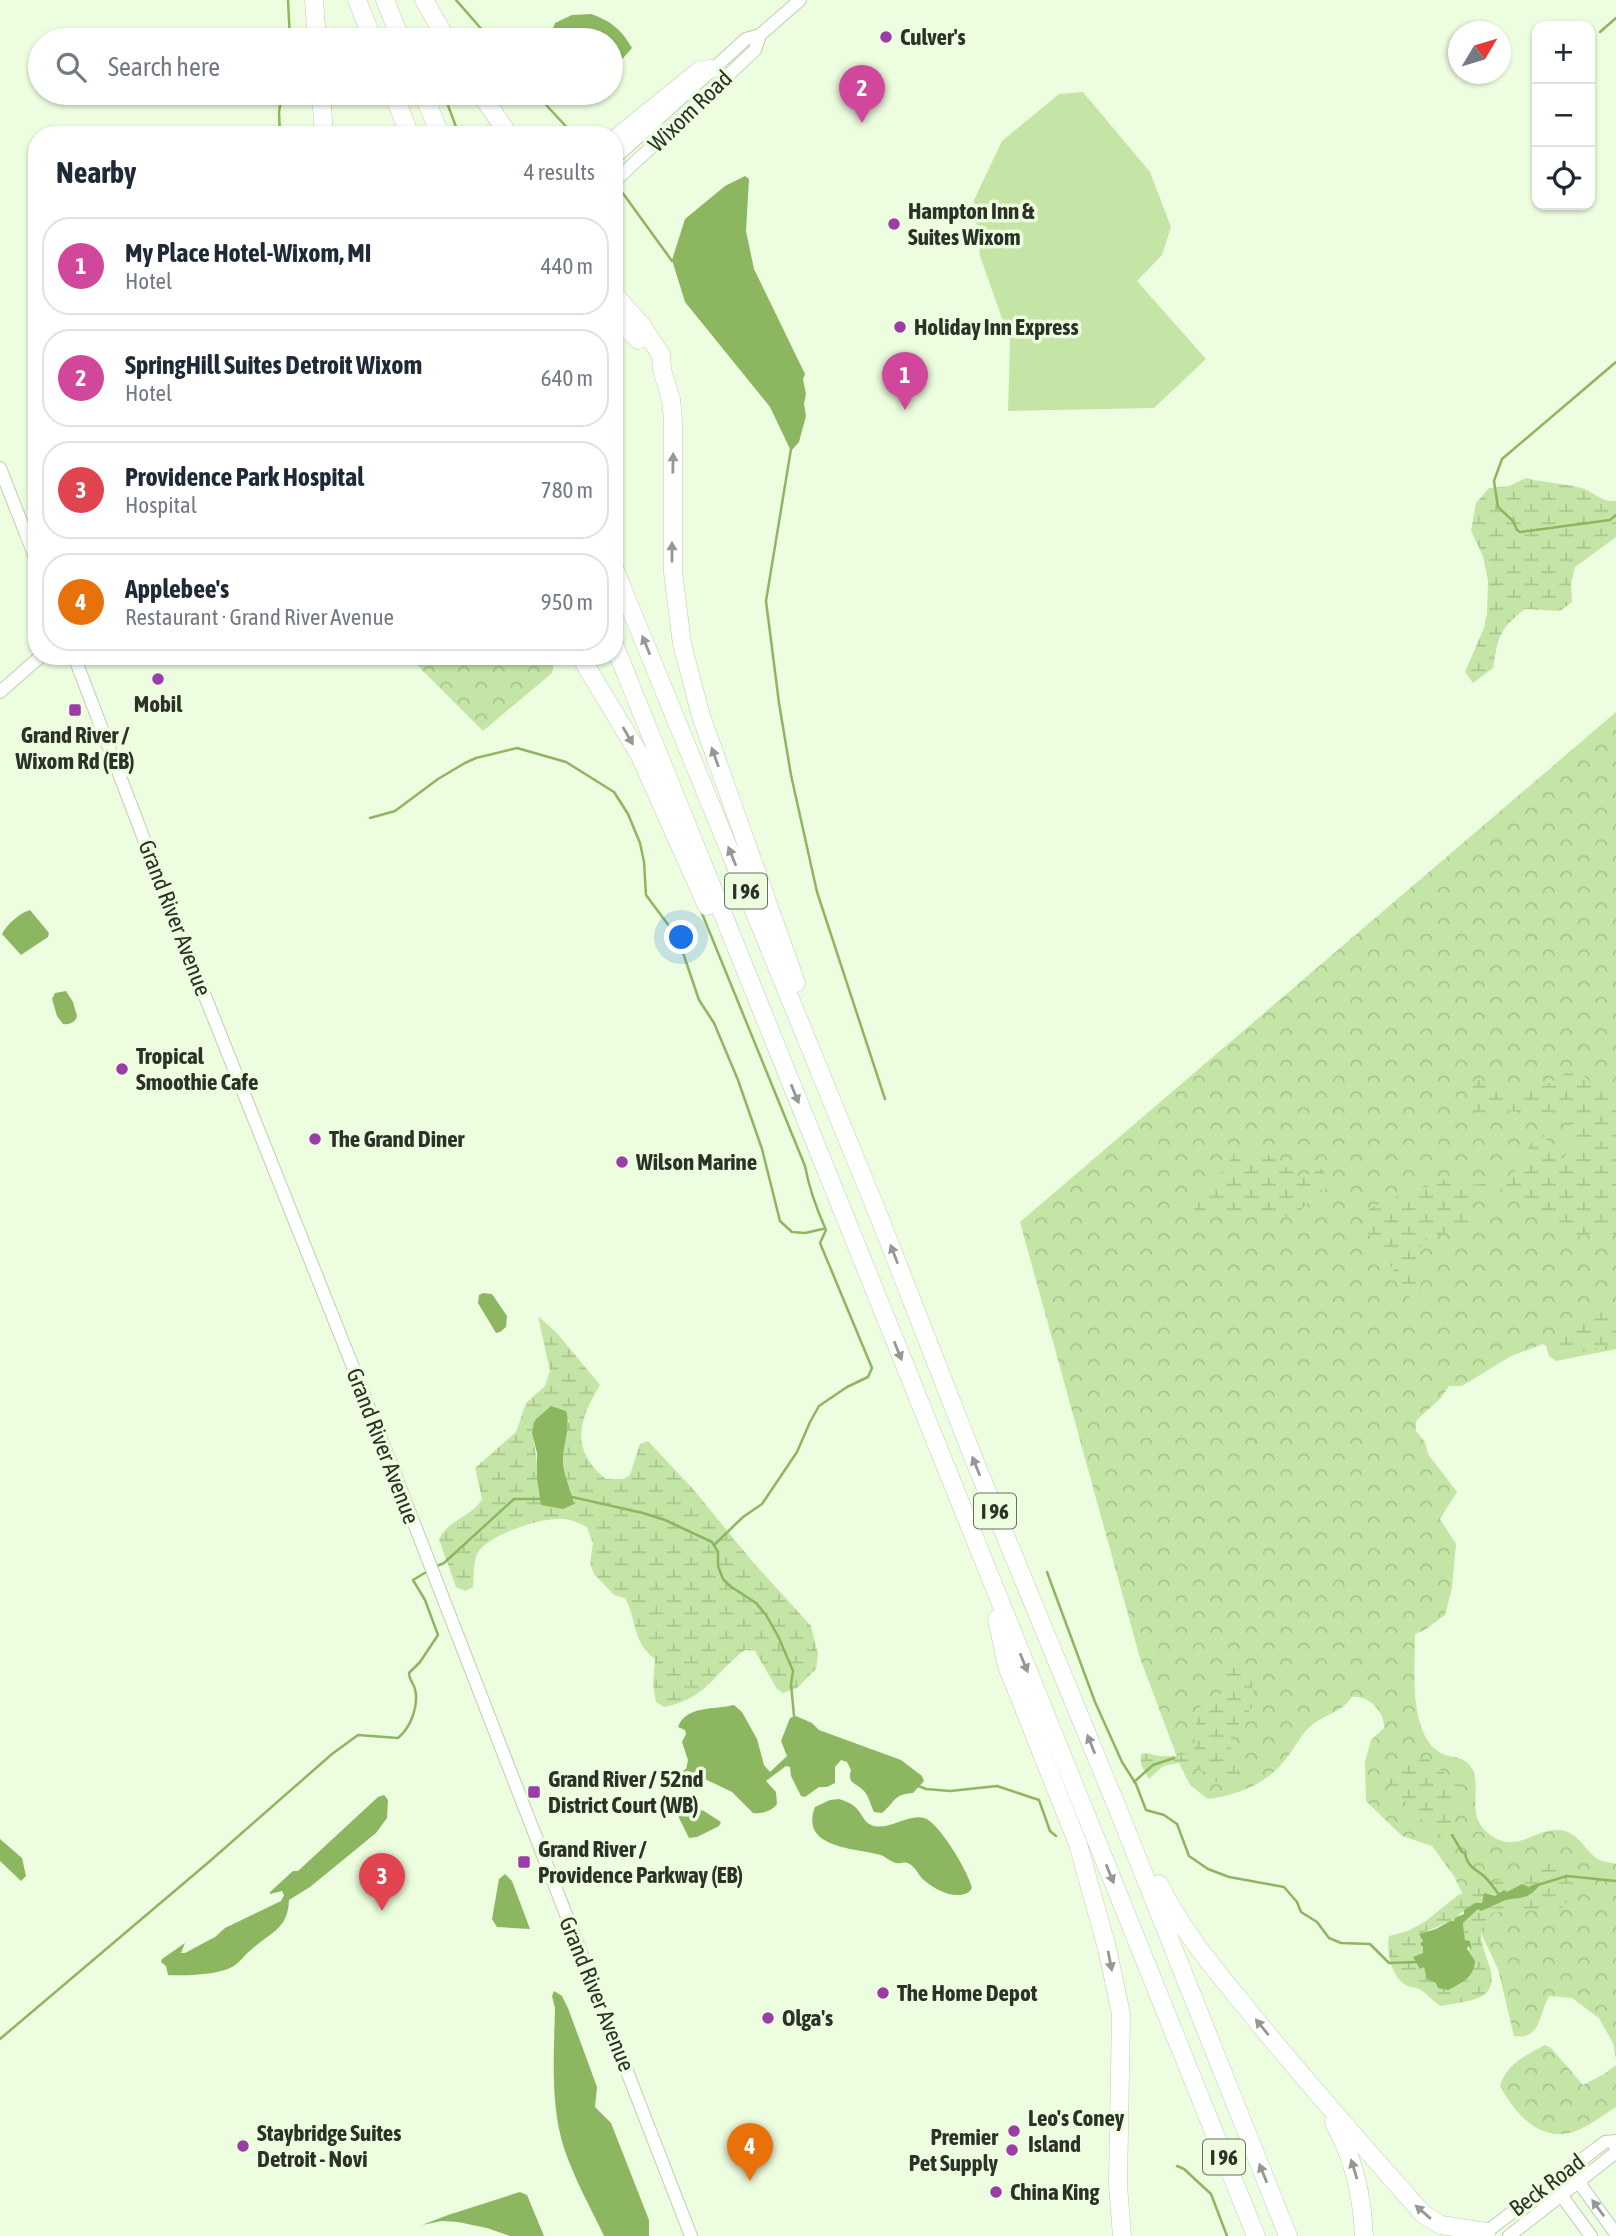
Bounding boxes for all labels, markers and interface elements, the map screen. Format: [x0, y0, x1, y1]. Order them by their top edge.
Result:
north arrow [1448, 21, 1511, 84]
map controls [1532, 21, 1595, 210]
button: + [1532, 21, 1595, 84]
place label: Culver's [900, 24, 966, 50]
search box [28, 28, 623, 105]
marker: Culver's [878, 29, 894, 45]
icon: search [52, 48, 90, 86]
text: Search here [108, 52, 220, 82]
street label: Wixom Road [643, 65, 737, 157]
pin: 2 [839, 65, 885, 123]
button: − [1532, 84, 1595, 147]
button: locate [1532, 147, 1595, 210]
text: Nearby [56, 155, 136, 189]
text: 4 results [524, 159, 595, 185]
place label: Hampton Inn & Suites Wixom [908, 198, 1035, 250]
marker: Hampton Inn & Suites Wixom [886, 216, 902, 232]
text: My Place Hotel-Wixom, MI [125, 238, 371, 268]
text: 1 [76, 253, 86, 279]
text: 440 m [541, 253, 593, 279]
text: Hotel [125, 268, 172, 294]
place label: Holiday Inn Express [914, 314, 1079, 340]
marker: Holiday Inn Express [892, 319, 908, 335]
text: SpringHill Suites Detroit Wixom [125, 350, 422, 380]
pin: 1 [882, 352, 928, 410]
text: 2 [76, 365, 86, 391]
text: 640 m [541, 365, 593, 391]
text: Hotel [125, 380, 172, 406]
one-way arrow [667, 451, 678, 473]
text: Providence Park Hospital [125, 462, 364, 492]
text: 3 [76, 477, 86, 503]
text: 780 m [541, 477, 593, 503]
text: Hospital [125, 492, 197, 518]
one-way arrow [667, 541, 678, 563]
text: Applebee's [125, 574, 229, 604]
text: 4 [76, 589, 86, 615]
text: 950 m [541, 589, 593, 615]
text: Restaurant · Grand River Avenue [125, 604, 394, 630]
one-way arrow [640, 634, 651, 655]
marker: Mobil [150, 671, 166, 687]
place label: Mobil [134, 691, 183, 717]
marker: Grand River / Wixom Rd (EB) [67, 702, 83, 718]
place label: Grand River / Wixom Rd (EB) [15, 722, 134, 774]
one-way arrow [622, 726, 634, 745]
one-way arrow [710, 747, 721, 768]
street label: Grand River Avenue [133, 837, 217, 999]
one-way arrow [726, 845, 737, 866]
road number: I 96 [725, 874, 767, 908]
your location [664, 920, 698, 954]
place label: Tropical Smoothie Cafe [136, 1043, 258, 1095]
marker: Tropical Smoothie Cafe [114, 1061, 130, 1077]
one-way arrow [789, 1084, 800, 1105]
place label: The Grand Diner [329, 1126, 466, 1152]
marker: The Grand Diner [307, 1131, 323, 1147]
place label: Wilson Marine [635, 1149, 757, 1175]
marker: Wilson Marine [614, 1154, 630, 1170]
one-way arrow [888, 1243, 899, 1264]
one-way arrow [892, 1340, 903, 1361]
street label: Grand River Avenue [341, 1365, 425, 1527]
one-way arrow [971, 1455, 982, 1476]
road number: I 96 [974, 1494, 1016, 1528]
one-way arrow [1018, 1653, 1029, 1674]
one-way arrow [1086, 1733, 1097, 1754]
place label: Grand River / 52nd District Court (WB) [548, 1766, 704, 1818]
marker: Grand River / 52nd District Court (WB) [526, 1784, 542, 1800]
place label: Grand River / Providence Parkway (EB) [538, 1836, 743, 1888]
pin: 3 [359, 1853, 405, 1911]
marker: Grand River / Providence Parkway (EB) [516, 1854, 532, 1870]
one-way arrow [1104, 1864, 1115, 1885]
street label: Grand River Avenue [554, 1913, 640, 2075]
one-way arrow [1105, 1950, 1116, 1972]
place label: The Home Depot [897, 1980, 1038, 2006]
marker: The Home Depot [875, 1985, 891, 2001]
place label: Olga's [782, 2005, 833, 2031]
marker: Olga's [760, 2010, 776, 2026]
one-way arrow [1254, 2018, 1269, 2036]
place label: Leo's Coney Island [1028, 2105, 1125, 2157]
place label: Staybridge Suites Detroit - Novi [257, 2120, 401, 2172]
pin: 4 [727, 2123, 773, 2181]
marker: Leo's Coney Island [1006, 2123, 1022, 2139]
place label: Premier Pet Supply [909, 2124, 999, 2176]
marker: Staybridge Suites Detroit - Novi [235, 2138, 251, 2154]
road number: I 96 [1203, 2140, 1245, 2174]
marker: Premier Pet Supply [1004, 2142, 1020, 2158]
street label: Beck Road [1504, 2148, 1590, 2222]
one-way arrow [1348, 2158, 1358, 2179]
one-way arrow [1257, 2162, 1268, 2183]
place label: China King [1010, 2179, 1100, 2205]
marker: China King [988, 2184, 1004, 2200]
one-way arrow [1591, 2199, 1605, 2217]
one-way arrow [1414, 2204, 1432, 2220]

